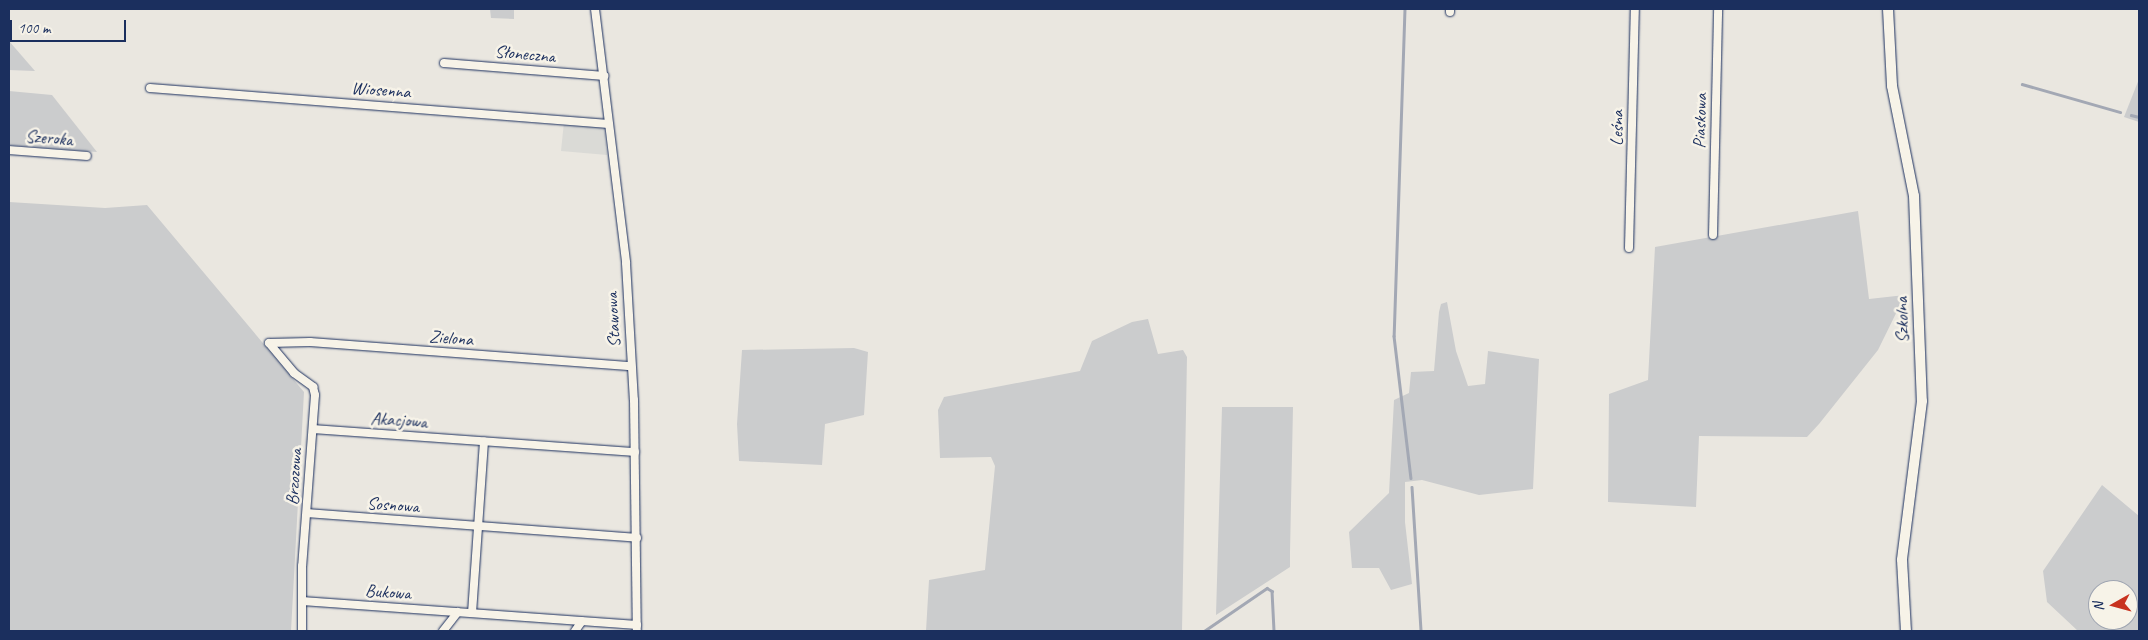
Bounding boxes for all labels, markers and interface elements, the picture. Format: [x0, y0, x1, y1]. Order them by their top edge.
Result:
scale bar [12, 10, 129, 42]
text: 100 m [18, 19, 50, 38]
street label: Słoneczna [494, 41, 556, 67]
street label: Wiosenna [351, 77, 411, 103]
street label: Piaskowa [1688, 93, 1712, 149]
street label: Leśna [1606, 110, 1628, 146]
street label: Szeroka [25, 126, 73, 150]
street label: Stawowa [601, 292, 625, 348]
street label: Szkolna [1890, 297, 1914, 343]
street label: Zielona [428, 326, 474, 350]
street label: Akacjowa [370, 407, 428, 433]
street label: Brzozowa [281, 448, 307, 506]
street label: Sosnowa [366, 492, 420, 518]
street label: Bukowa [364, 580, 412, 604]
north arrow [2088, 580, 2138, 630]
text: N [2090, 601, 2108, 612]

